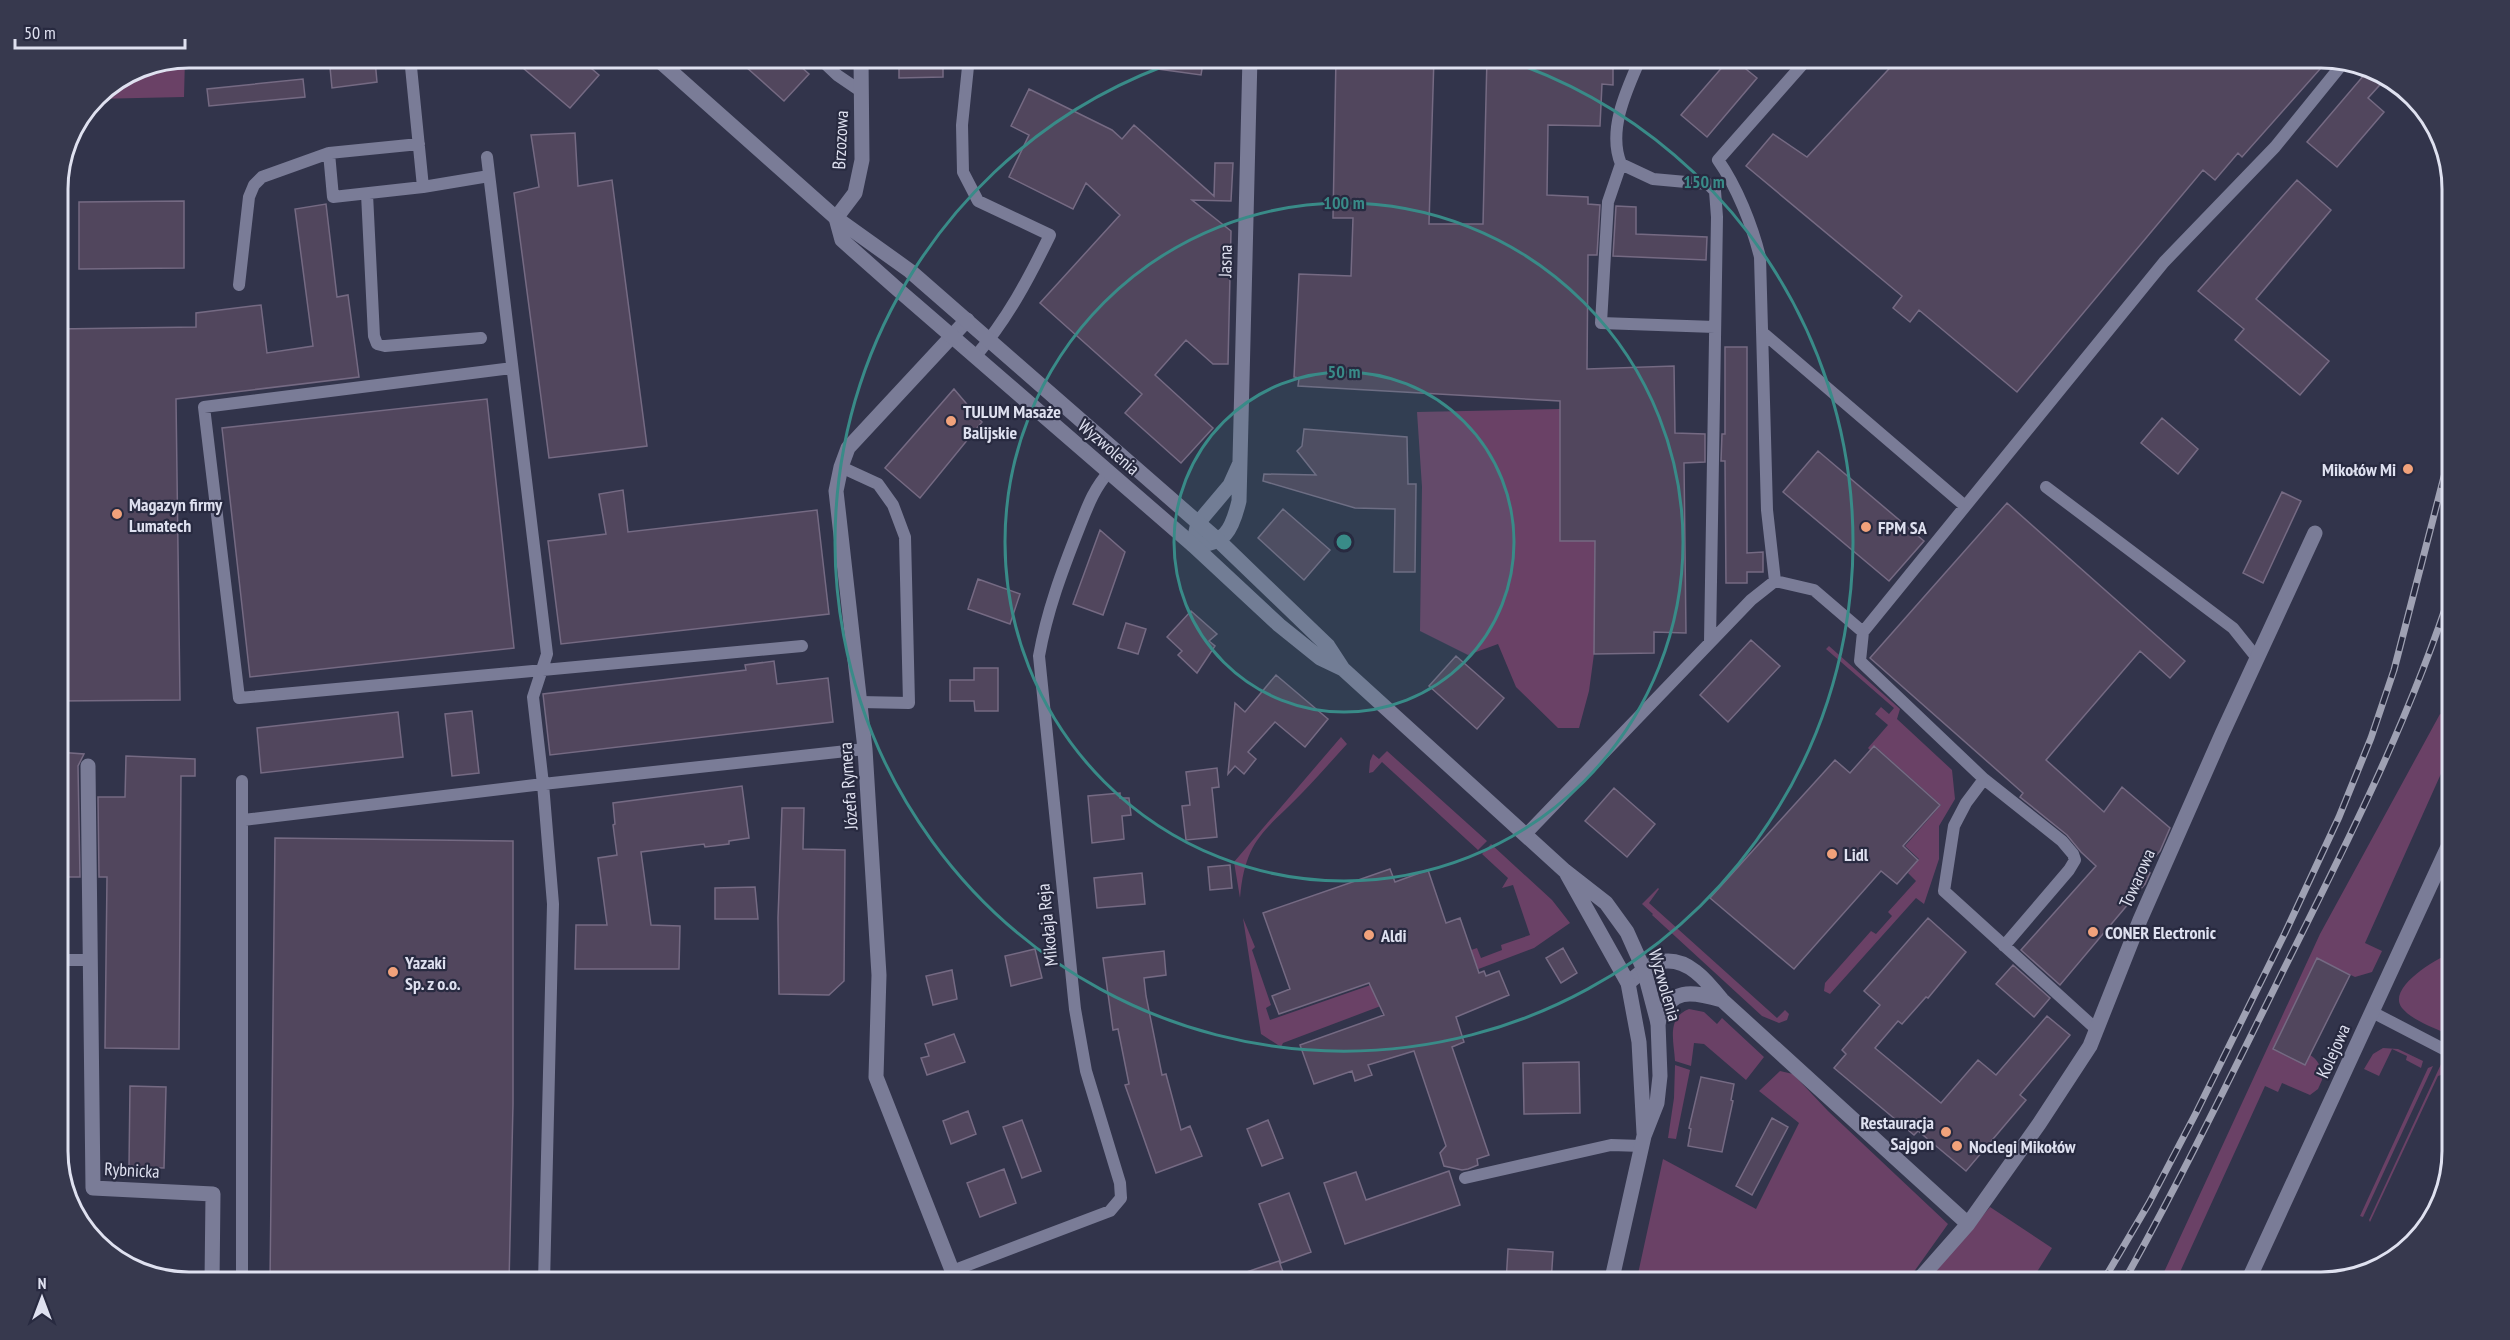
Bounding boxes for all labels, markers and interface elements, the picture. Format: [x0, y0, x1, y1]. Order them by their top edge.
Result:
scale bar [15, 12, 184, 50]
text: 50 m [24, 21, 56, 44]
street label: Brzozowa [827, 110, 853, 170]
text: 150 m [1683, 170, 1725, 193]
text: 100 m [1323, 191, 1365, 214]
street label: Jasna [1213, 244, 1237, 279]
text: 50 m [1328, 360, 1360, 383]
place label: TULUM Masaże Balijskie [963, 400, 1061, 444]
marker: TULUM Masaże Balijskie [944, 414, 958, 428]
street label: Wyzwolenia [1074, 414, 1144, 480]
place label: Mikołów Mi [2322, 458, 2396, 481]
marker: Mikołów Mi [2401, 462, 2415, 476]
place label: Magazyn firmy Lumatech [129, 493, 223, 537]
marker: Magazyn firmy Lumatech [110, 507, 124, 521]
place label: FPM SA [1878, 516, 1928, 539]
marker: FPM SA [1859, 520, 1873, 534]
centre of rings [1334, 532, 1354, 552]
street label: Józefa Rymera [833, 742, 863, 831]
place label: Lidl [1844, 843, 1869, 866]
street label: Towarowa [2114, 845, 2160, 911]
marker: Lidl [1825, 847, 1839, 861]
street label: Mikołaja Reja [1031, 883, 1063, 967]
place label: CONER Electronic [2105, 921, 2217, 944]
place label: Aldi [1380, 924, 1406, 947]
marker: CONER Electronic [2086, 925, 2100, 939]
marker: Aldi [1362, 928, 1376, 942]
street label: Wyzwolenia [1644, 946, 1686, 1024]
place label: Yazaki Sp. z o.o. [404, 951, 461, 995]
marker: Yazaki Sp. z o.o. [386, 965, 400, 979]
street label: Kolejowa [2311, 1020, 2355, 1082]
place label: Restauracja Sajgon [1860, 1111, 1934, 1155]
marker: Restauracja Sajgon [1939, 1125, 1953, 1139]
place label: Noclegi Mikołów [1969, 1135, 2076, 1158]
marker: Noclegi Mikołów [1950, 1139, 1964, 1153]
street label: Rybnicka [104, 1157, 160, 1183]
north arrow [12, 1268, 72, 1328]
text: N [38, 1273, 46, 1293]

